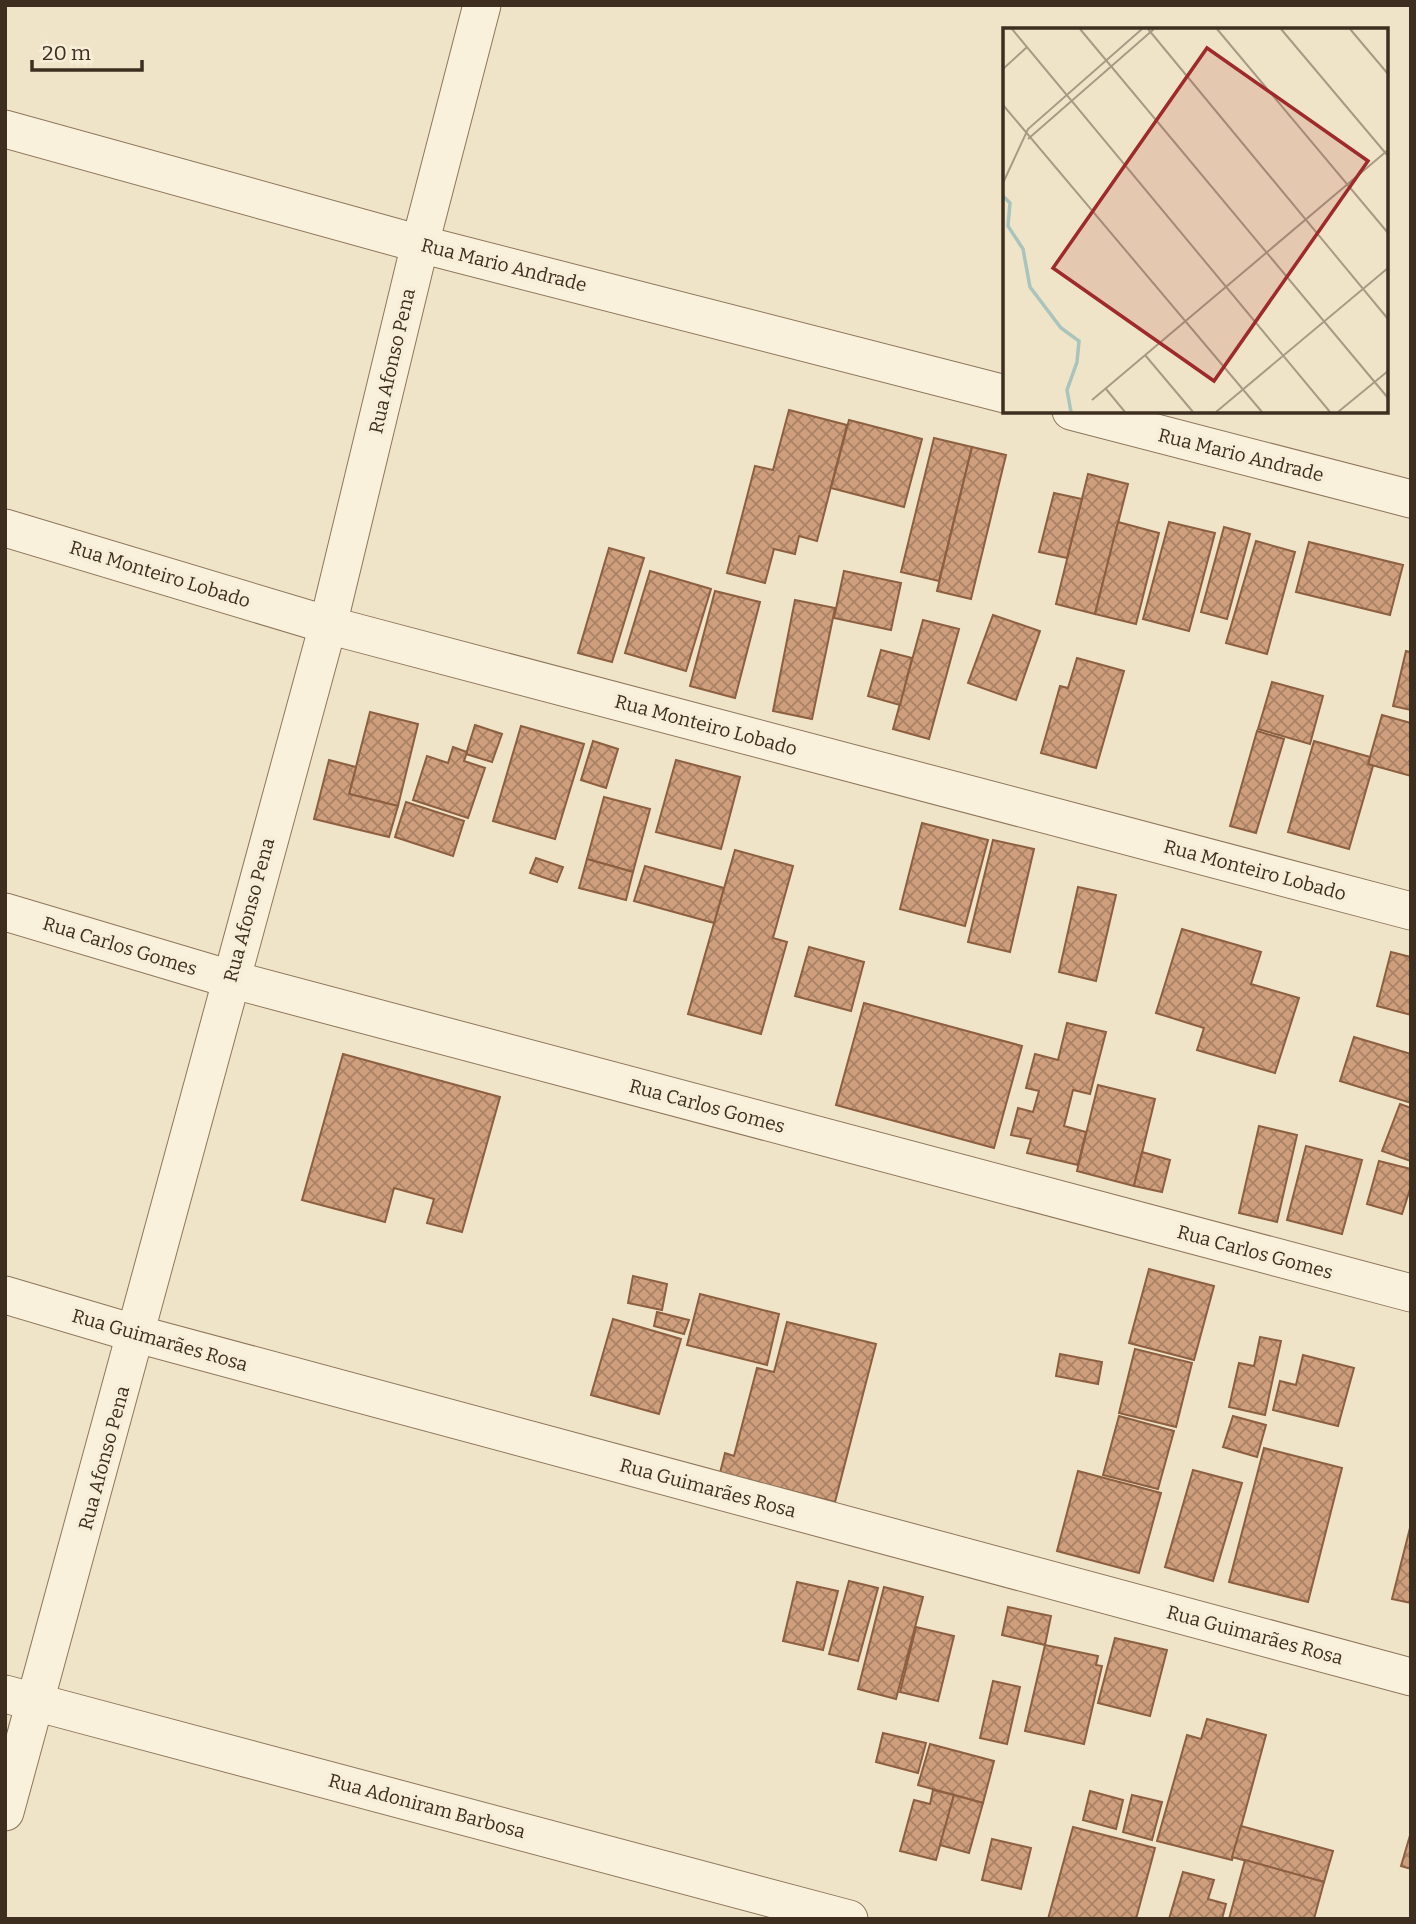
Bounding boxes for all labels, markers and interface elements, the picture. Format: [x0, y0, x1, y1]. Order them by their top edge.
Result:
scale bar [32, 28, 142, 72]
inset map [1003, 28, 1388, 413]
text: 20 m [42, 40, 91, 66]
street label: Rua Mario Andrade [419, 233, 589, 297]
street label: Rua Afonso Pena [364, 286, 420, 436]
street label: Rua Mario Andrade [1156, 423, 1326, 487]
street label: Rua Monteiro Lobado [67, 536, 253, 612]
street label: Rua Monteiro Lobado [612, 690, 800, 760]
street label: Rua Afonso Pena [219, 835, 279, 985]
street label: Rua Monteiro Lobado [1161, 835, 1349, 905]
street label: Rua Carlos Gomes [40, 912, 200, 980]
street label: Rua Carlos Gomes [627, 1074, 787, 1138]
street label: Rua Carlos Gomes [1175, 1220, 1335, 1284]
street label: Rua Guimarães Rosa [69, 1304, 251, 1376]
street label: Rua Afonso Pena [74, 1383, 134, 1533]
street label: Rua Guimarães Rosa [617, 1453, 799, 1523]
street label: Rua Guimarães Rosa [1164, 1600, 1346, 1670]
street label: Rua Adoniram Barbosa [326, 1769, 529, 1844]

